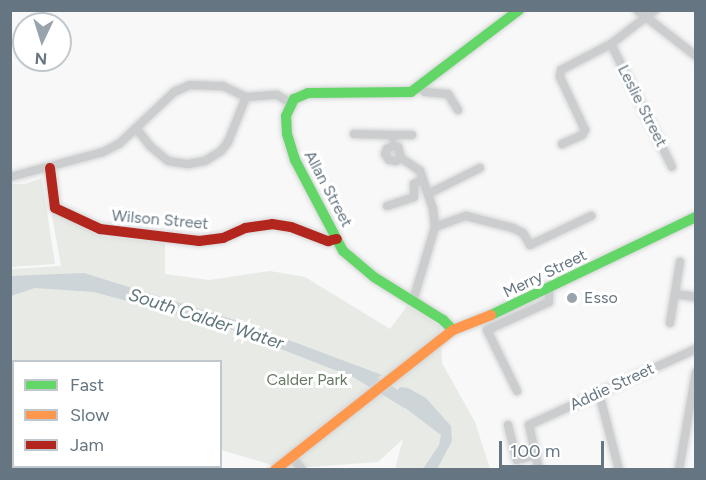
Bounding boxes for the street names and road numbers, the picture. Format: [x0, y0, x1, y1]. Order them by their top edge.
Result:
street label: Leslie Street [613, 62, 671, 150]
street label: Allan Street [300, 148, 356, 230]
street label: Wilson Street [111, 206, 209, 234]
street label: Merry Street [500, 246, 590, 302]
street label: Addie Street [567, 359, 657, 415]

